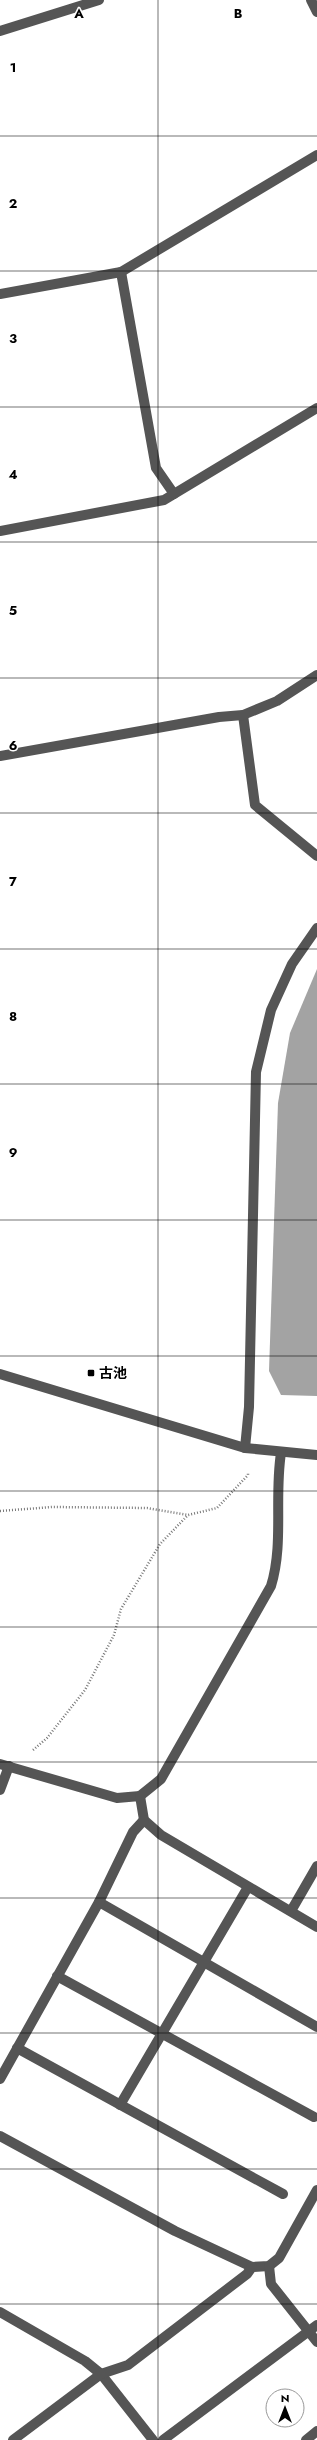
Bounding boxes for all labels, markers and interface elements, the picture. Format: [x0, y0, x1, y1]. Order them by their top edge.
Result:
text: A [73, 4, 84, 23]
text: B [234, 4, 243, 23]
text: 1 [10, 58, 16, 77]
text: 2 [9, 194, 17, 213]
text: 3 [9, 329, 17, 348]
text: 4 [8, 465, 18, 484]
text: 5 [9, 601, 17, 620]
text: 6 [9, 736, 18, 755]
text: 7 [9, 872, 17, 891]
text: 8 [9, 1007, 17, 1026]
text: 9 [9, 1143, 18, 1162]
place label: 古池 [99, 1363, 127, 1383]
marker: 古池 [86, 1368, 96, 1378]
north arrow [265, 2388, 305, 2428]
text: N [281, 2390, 289, 2406]

